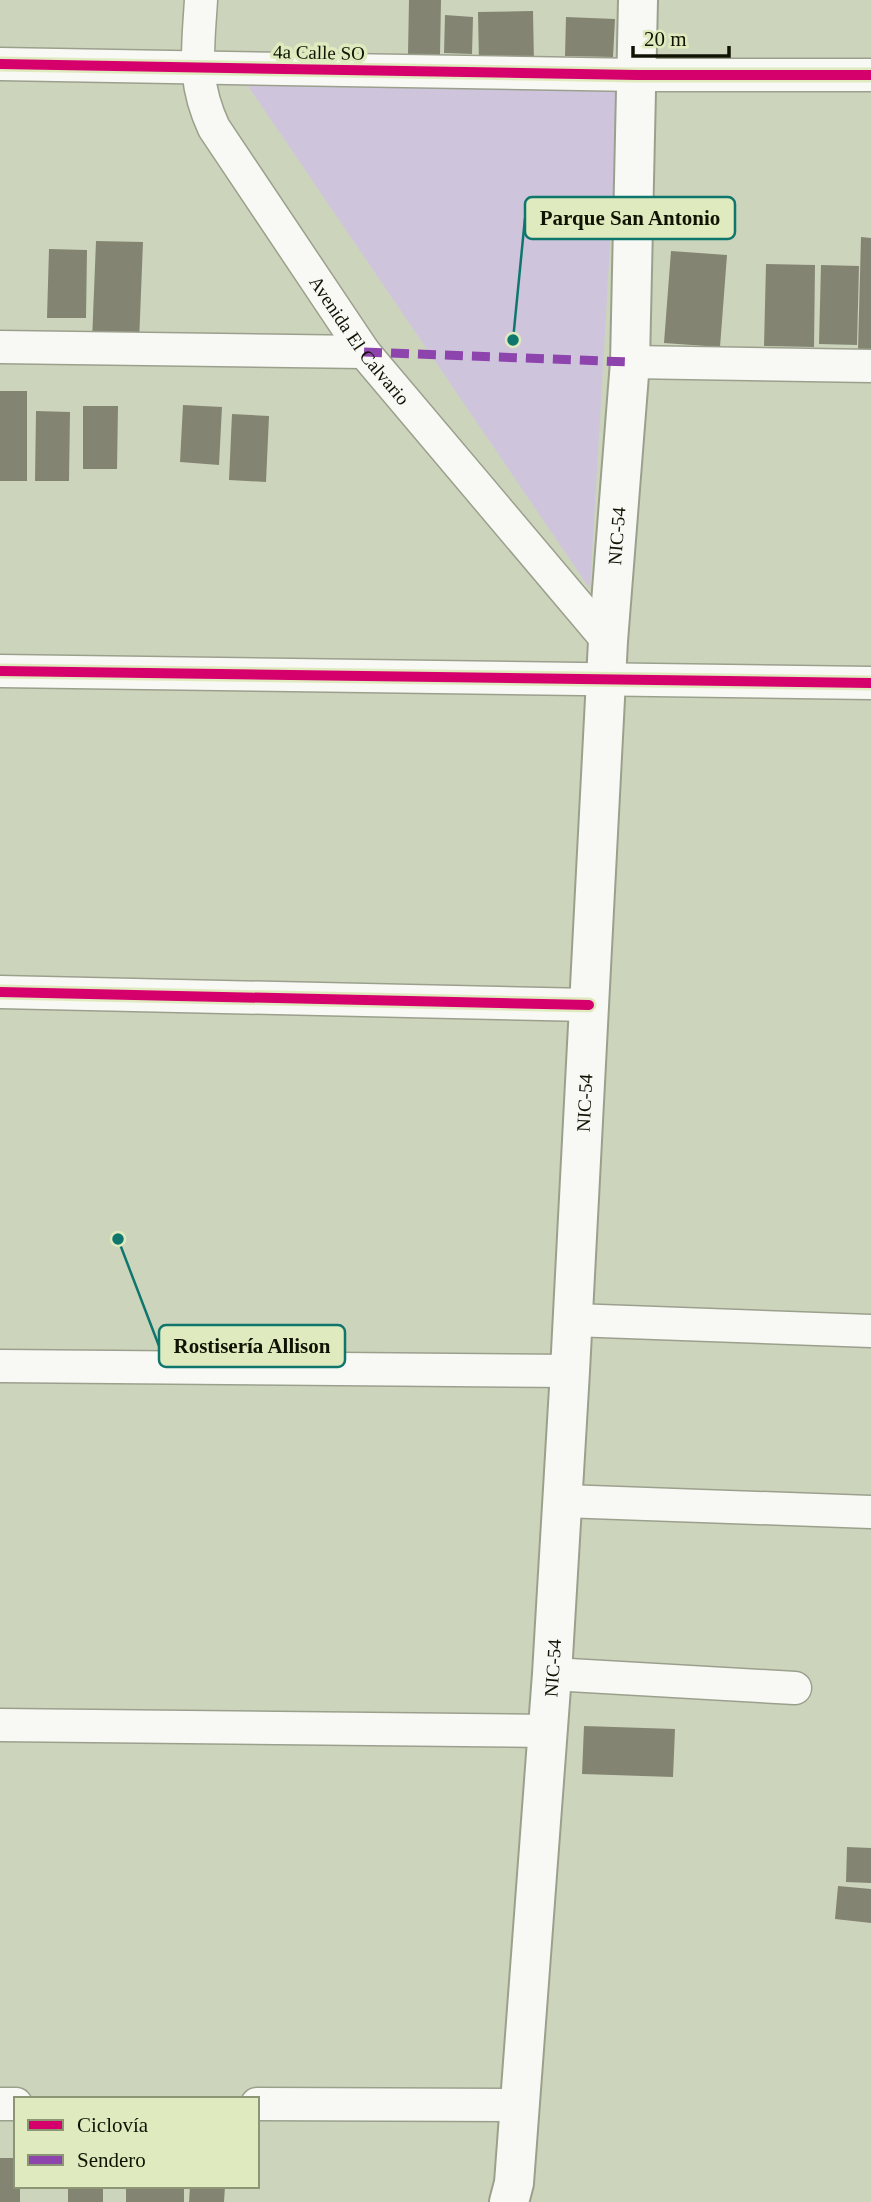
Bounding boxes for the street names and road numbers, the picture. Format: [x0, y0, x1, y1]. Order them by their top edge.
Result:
street label: 4a Calle SO [273, 41, 365, 64]
street label: Avenida El Calvario [305, 272, 414, 409]
street label: NIC-54 [604, 506, 630, 566]
street label: NIC-54 [572, 1073, 596, 1133]
street label: NIC-54 [540, 1638, 565, 1698]

